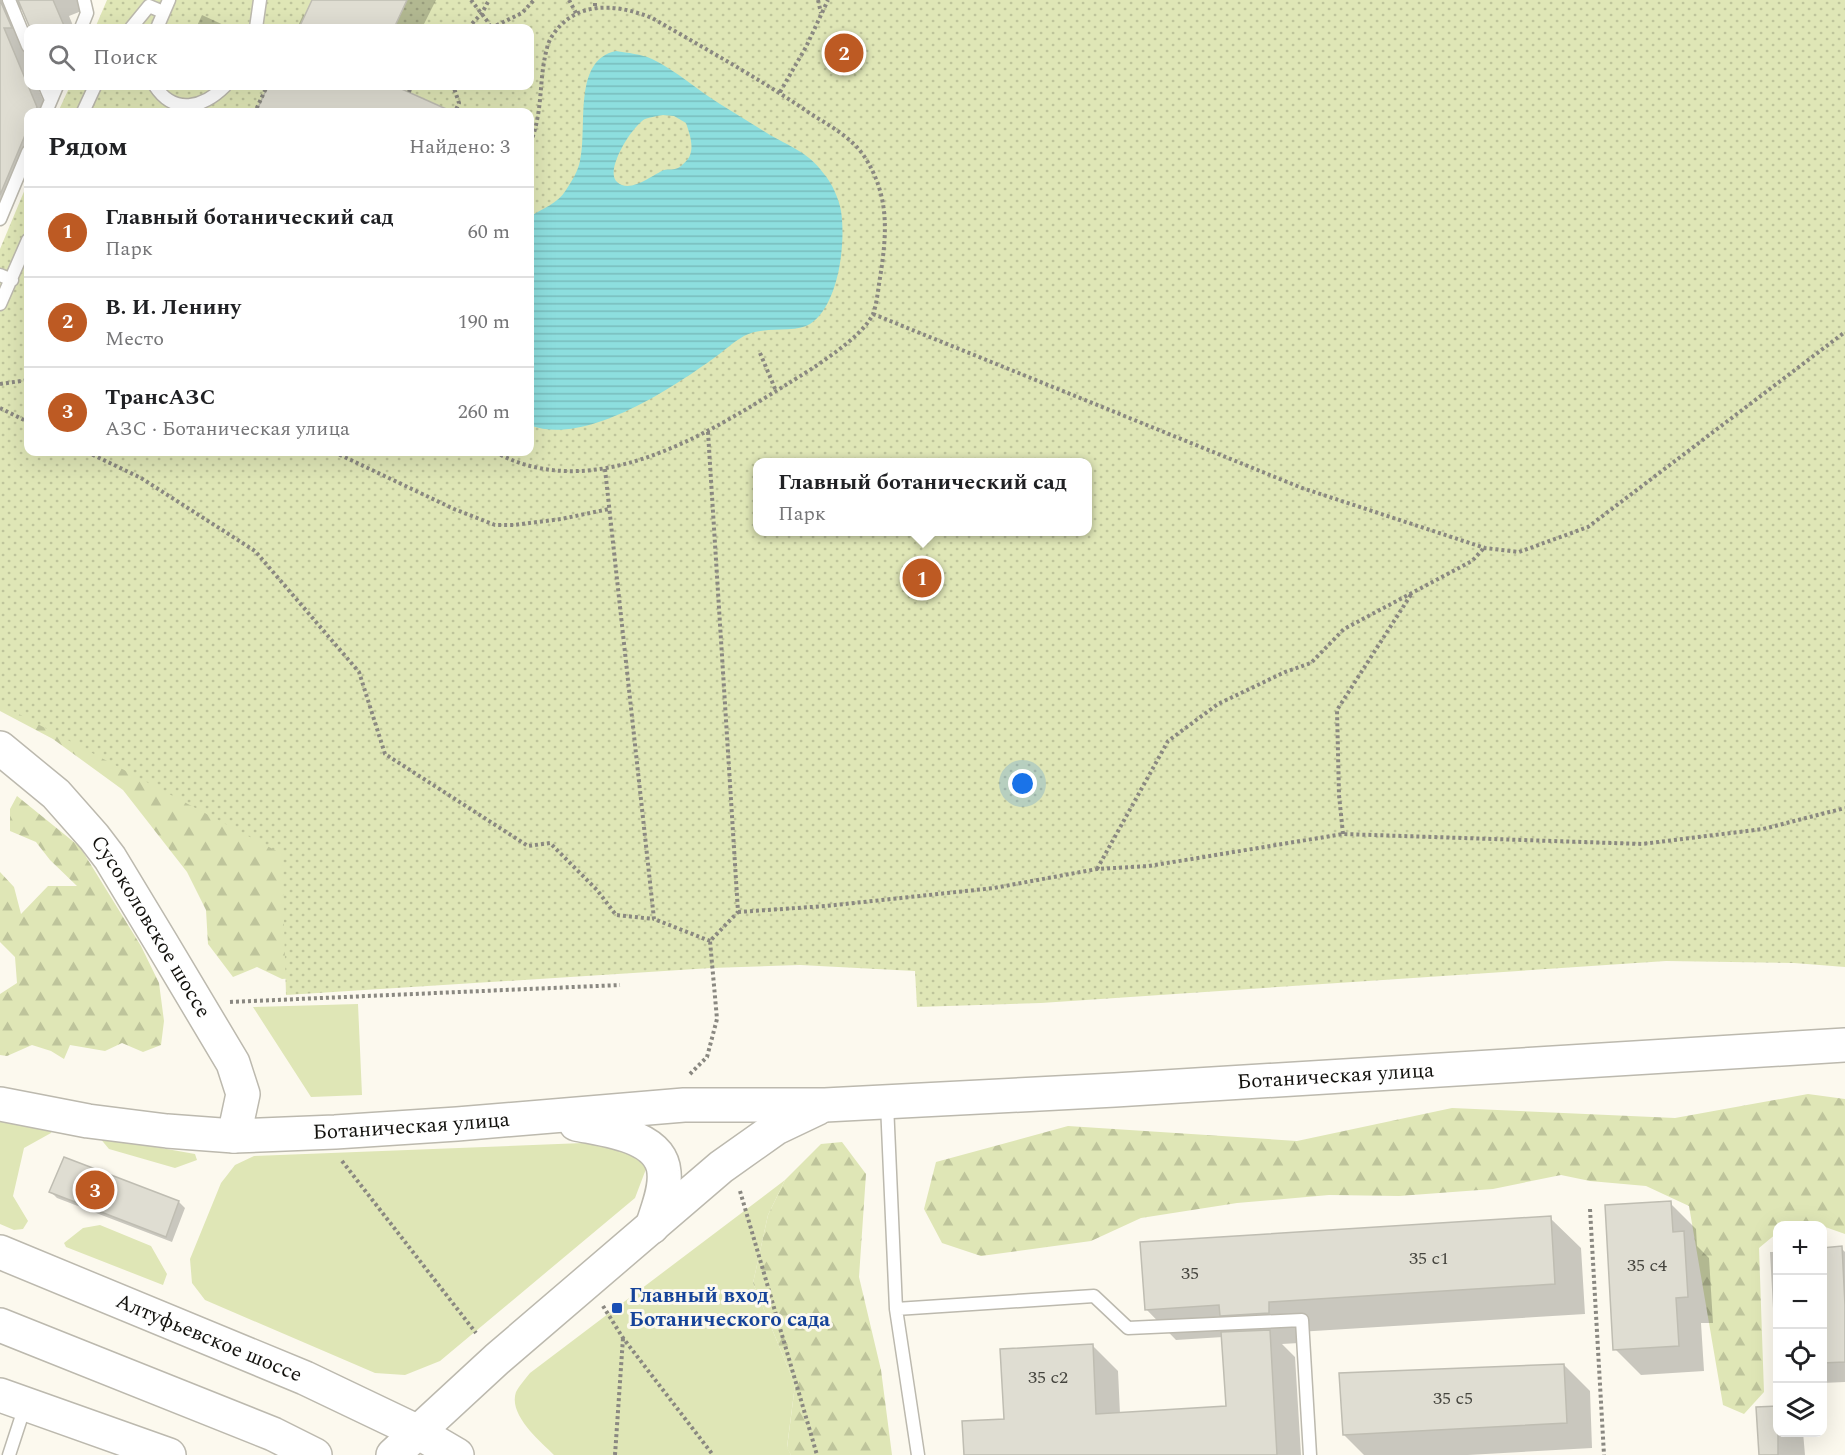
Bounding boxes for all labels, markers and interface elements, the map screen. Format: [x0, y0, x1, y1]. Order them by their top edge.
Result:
search box [24, 24, 534, 90]
pin: 2 [824, 31, 864, 76]
icon: search [45, 41, 78, 74]
text: Поиск [93, 41, 158, 74]
text: Рядом [48, 127, 128, 167]
text: Найдено: 3 [409, 132, 510, 162]
text: Главный ботанический сад [105, 201, 394, 234]
text: 1 [62, 217, 73, 247]
text: 60 m [468, 217, 510, 247]
text: Парк [105, 234, 153, 264]
text: В. И. Ленину [105, 291, 241, 324]
text: 2 [62, 307, 73, 337]
text: 190 m [458, 307, 510, 337]
text: Место [105, 324, 164, 354]
text: ТрансАЗС [105, 381, 215, 414]
text: 3 [62, 397, 73, 427]
text: 260 m [458, 397, 510, 427]
text: АЗС · Ботаническая улица [105, 414, 350, 444]
popup [753, 458, 1092, 536]
text: Главный ботанический сад [778, 466, 1067, 499]
text: Парк [778, 499, 826, 529]
pin: 1 [902, 556, 942, 600]
your location [1008, 769, 1037, 798]
street label: Сусоколовское шоссе [82, 828, 219, 1024]
street label: Ботаническая улица [1236, 1054, 1436, 1098]
street label: Ботаническая улица [312, 1104, 512, 1149]
pin: 3 [76, 1168, 115, 1212]
map controls [1773, 1221, 1827, 1437]
button: + [1773, 1221, 1827, 1275]
house number: 35 с1 [1409, 1245, 1449, 1272]
house number: 35 с4 [1627, 1252, 1667, 1279]
house number: 35 [1181, 1260, 1199, 1287]
button: − [1773, 1275, 1827, 1329]
place label: Главный вход Ботанического сада [629, 1280, 830, 1336]
street label: Алтуфьевское шоссе [111, 1285, 307, 1391]
marker: Главный вход Ботанического сада [610, 1301, 624, 1315]
button: locate [1773, 1329, 1827, 1383]
house number: 35 с2 [1028, 1364, 1068, 1391]
button: layers [1773, 1383, 1827, 1437]
house number: 35 с5 [1433, 1385, 1473, 1412]

